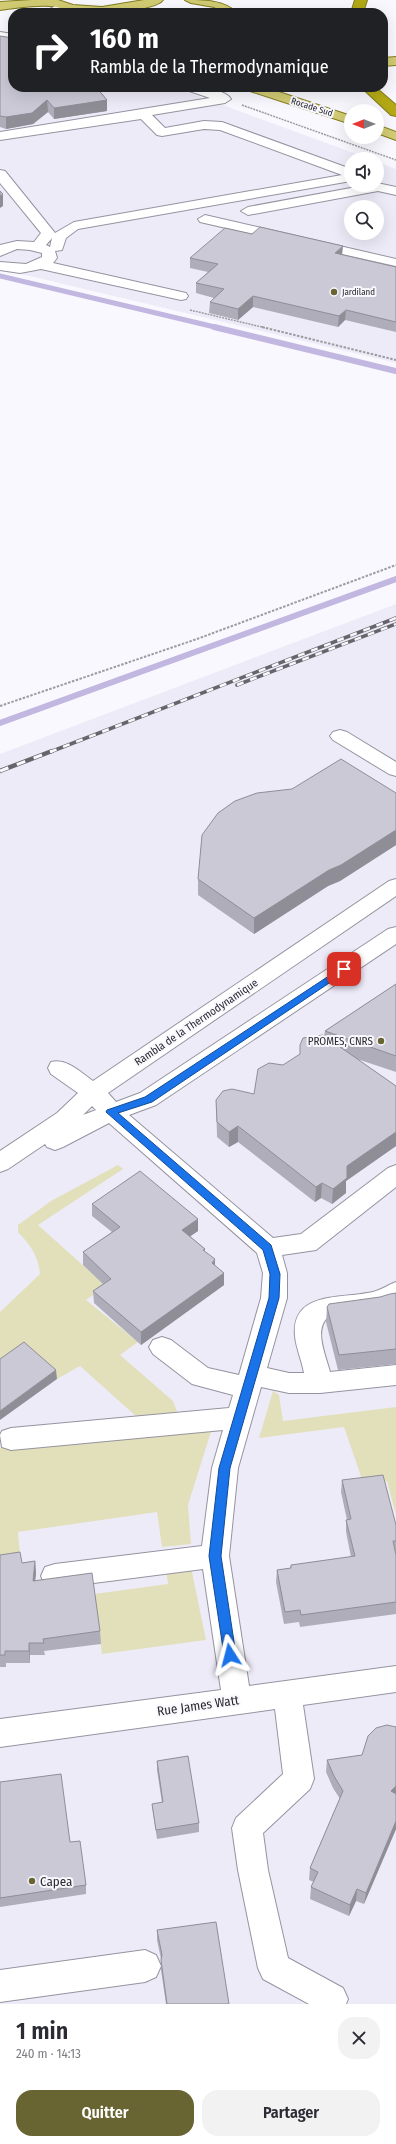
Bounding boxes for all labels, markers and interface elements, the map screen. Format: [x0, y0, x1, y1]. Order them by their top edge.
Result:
text: 160 m [90, 22, 159, 55]
icon: right [24, 24, 76, 76]
text: Rambla de la Thermodynamique [90, 56, 329, 78]
street label: Rocade Sud [290, 96, 334, 118]
north arrow [344, 104, 384, 144]
map controls [344, 104, 384, 240]
button: sound [344, 152, 384, 192]
button: search [344, 200, 384, 240]
marker: Jardiland [329, 287, 339, 297]
place label: Jardiland [342, 287, 375, 297]
pin [327, 952, 361, 986]
icon: arrive [333, 958, 355, 980]
street label: Rambla de la Thermodynamique [132, 976, 260, 1069]
place label: PROMES, CNRS [308, 1035, 374, 1048]
marker: PROMES, CNRS [376, 1036, 386, 1046]
position arrow [209, 1634, 251, 1676]
street label: Rue James Watt [156, 1692, 241, 1719]
place label: Capea [40, 1874, 72, 1889]
marker: Capea [27, 1876, 37, 1886]
text: 1 min [16, 2017, 68, 2045]
button: close [338, 2017, 380, 2059]
text: 240 m · 14:13 [16, 2046, 81, 2061]
button: Quitter [16, 2090, 194, 2136]
button: Partager [202, 2090, 380, 2136]

